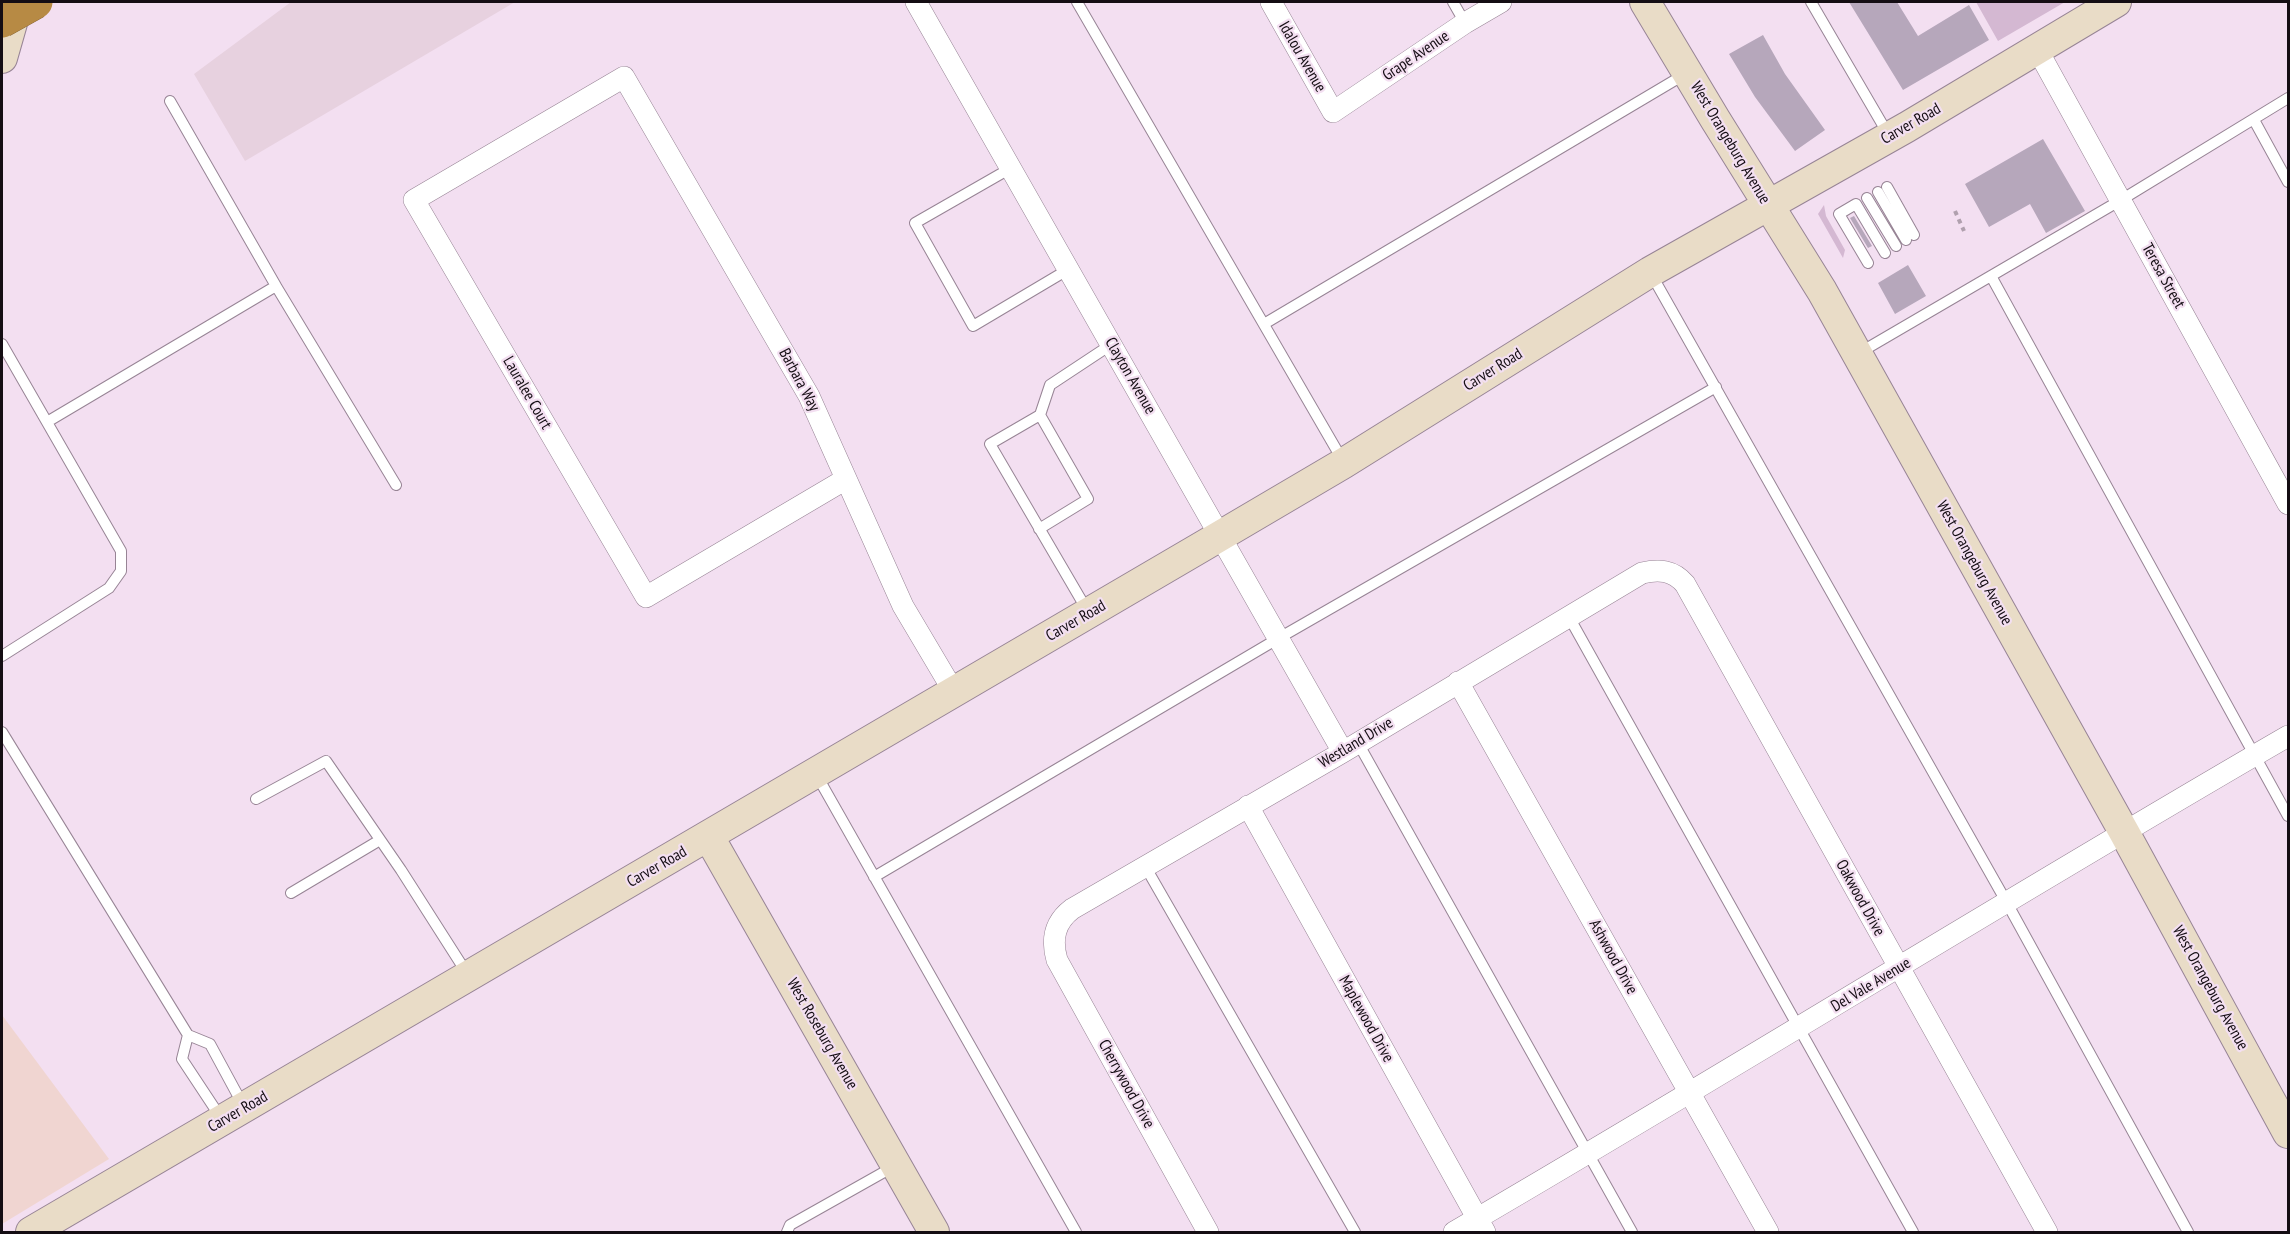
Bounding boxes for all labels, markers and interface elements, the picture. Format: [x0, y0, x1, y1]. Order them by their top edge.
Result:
street label: Idalou Avenue [1274, 18, 1330, 96]
street label: Grape Avenue [1379, 27, 1453, 85]
street label: West Orangeburg Avenue [1686, 78, 1774, 208]
street label: Carver Road [1878, 99, 1944, 149]
street label: Teresa Street [2137, 240, 2189, 312]
street label: Clayton Avenue [1100, 334, 1160, 418]
street label: Carver Road [1460, 344, 1526, 396]
street label: Barbara Way [774, 345, 824, 415]
street label: Lauralee Court [499, 353, 555, 433]
street label: West Orangeburg Avenue [1932, 498, 2016, 628]
street label: Carver Road [1043, 596, 1109, 646]
street label: Westland Drive [1315, 713, 1397, 773]
street label: Carver Road [624, 842, 690, 892]
street label: Oakwood Drive [1831, 857, 1889, 939]
street label: Ashwood Drive [1585, 916, 1641, 998]
street label: West Orangeburg Avenue [2168, 923, 2252, 1053]
street label: Del Vale Avenue [1828, 954, 1914, 1016]
street label: Maplewood Drive [1334, 972, 1398, 1066]
street label: West Roseburg Avenue [782, 975, 862, 1093]
street label: Cherrywood Drive [1094, 1036, 1158, 1132]
street label: Carver Road [205, 1087, 271, 1137]

